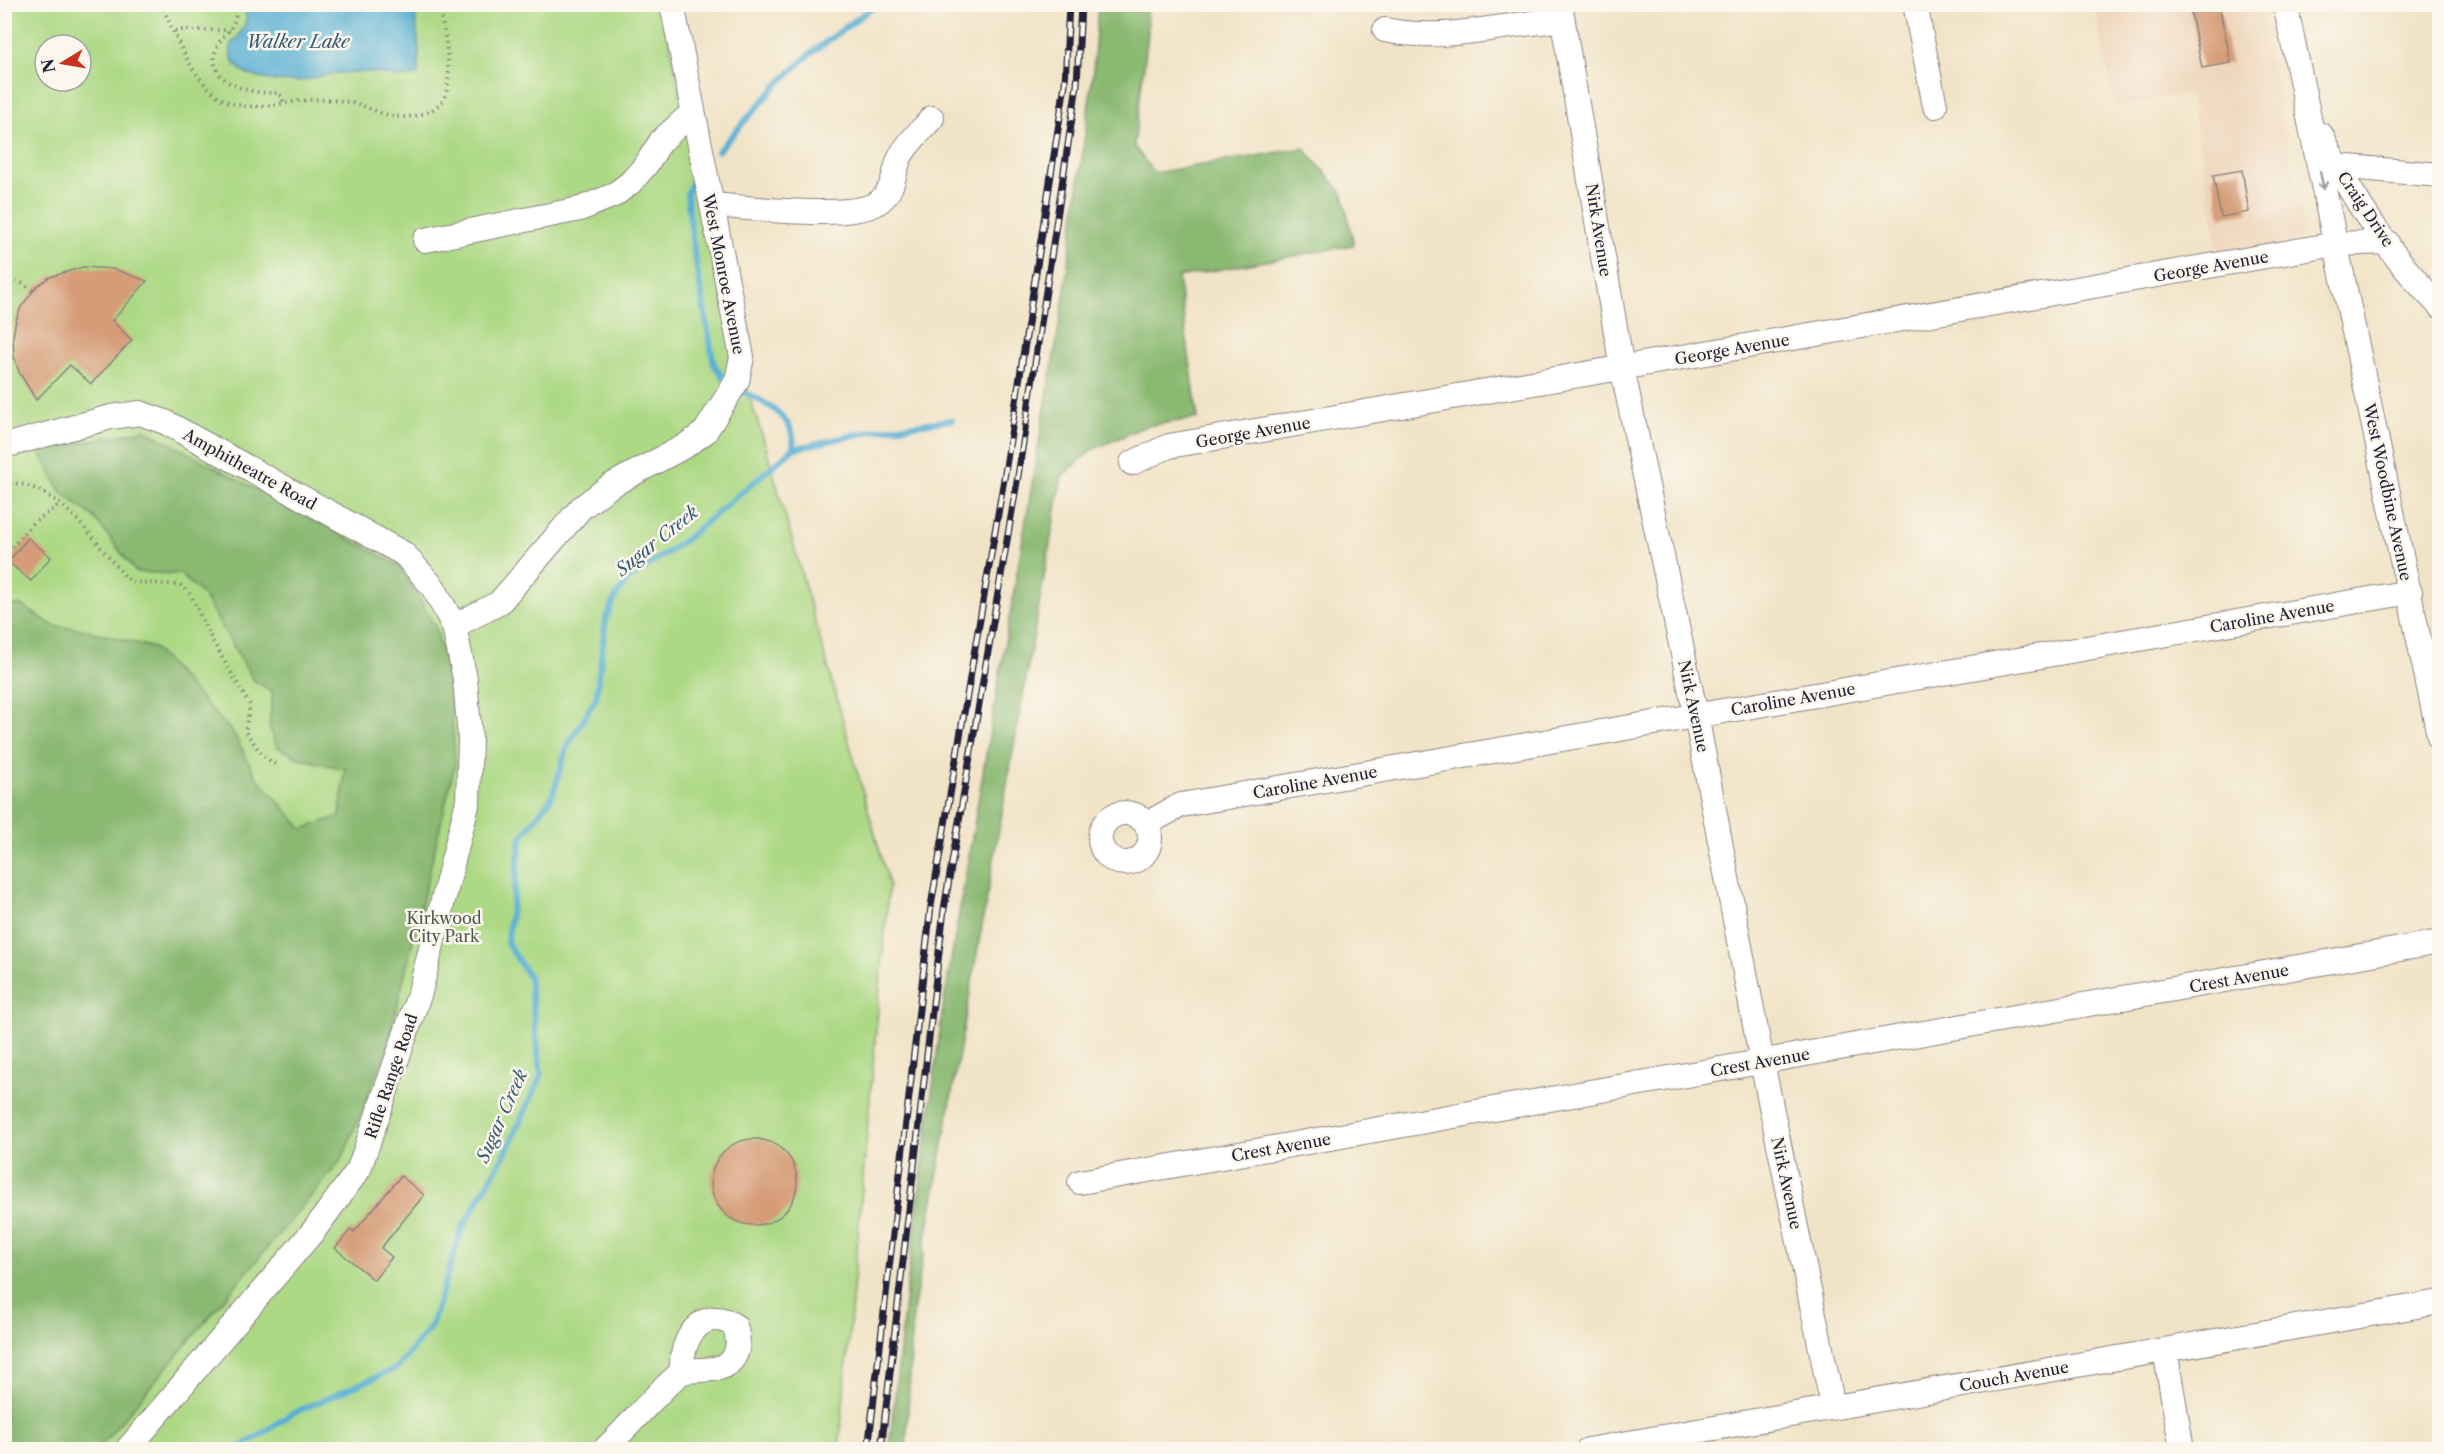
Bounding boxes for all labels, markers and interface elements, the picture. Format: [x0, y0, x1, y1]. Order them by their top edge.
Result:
water label: Walker Lake [246, 31, 351, 53]
north arrow [33, 33, 93, 93]
text: N [37, 57, 59, 75]
street label: Craig Drive [2333, 168, 2399, 251]
one-way arrow [2317, 171, 2329, 190]
street label: Nirk Avenue [1582, 182, 1616, 278]
street label: West Monroe Avenue [698, 191, 749, 356]
street label: George Avenue [2152, 246, 2270, 286]
street label: George Avenue [1673, 329, 1791, 369]
street label: West Woodbine Avenue [2359, 400, 2417, 583]
street label: George Avenue [1194, 412, 1312, 452]
street label: Amphitheatre Road [179, 424, 320, 514]
water label: Sugar Creek [611, 501, 703, 582]
street label: Caroline Avenue [2208, 595, 2336, 637]
street label: Nirk Avenue [1674, 658, 1714, 754]
street label: Caroline Avenue [1729, 678, 1857, 720]
street label: Caroline Avenue [1251, 761, 1379, 803]
park label: Kirkwood City Park [406, 908, 482, 946]
street label: Crest Avenue [2188, 959, 2290, 997]
street label: Rifle Range Road [360, 1010, 422, 1141]
street label: Crest Avenue [1709, 1043, 1811, 1081]
water label: Sugar Creek [471, 1065, 533, 1167]
street label: Crest Avenue [1230, 1128, 1332, 1166]
street label: Nirk Avenue [1767, 1135, 1807, 1231]
street label: Couch Avenue [1958, 1357, 2070, 1395]

